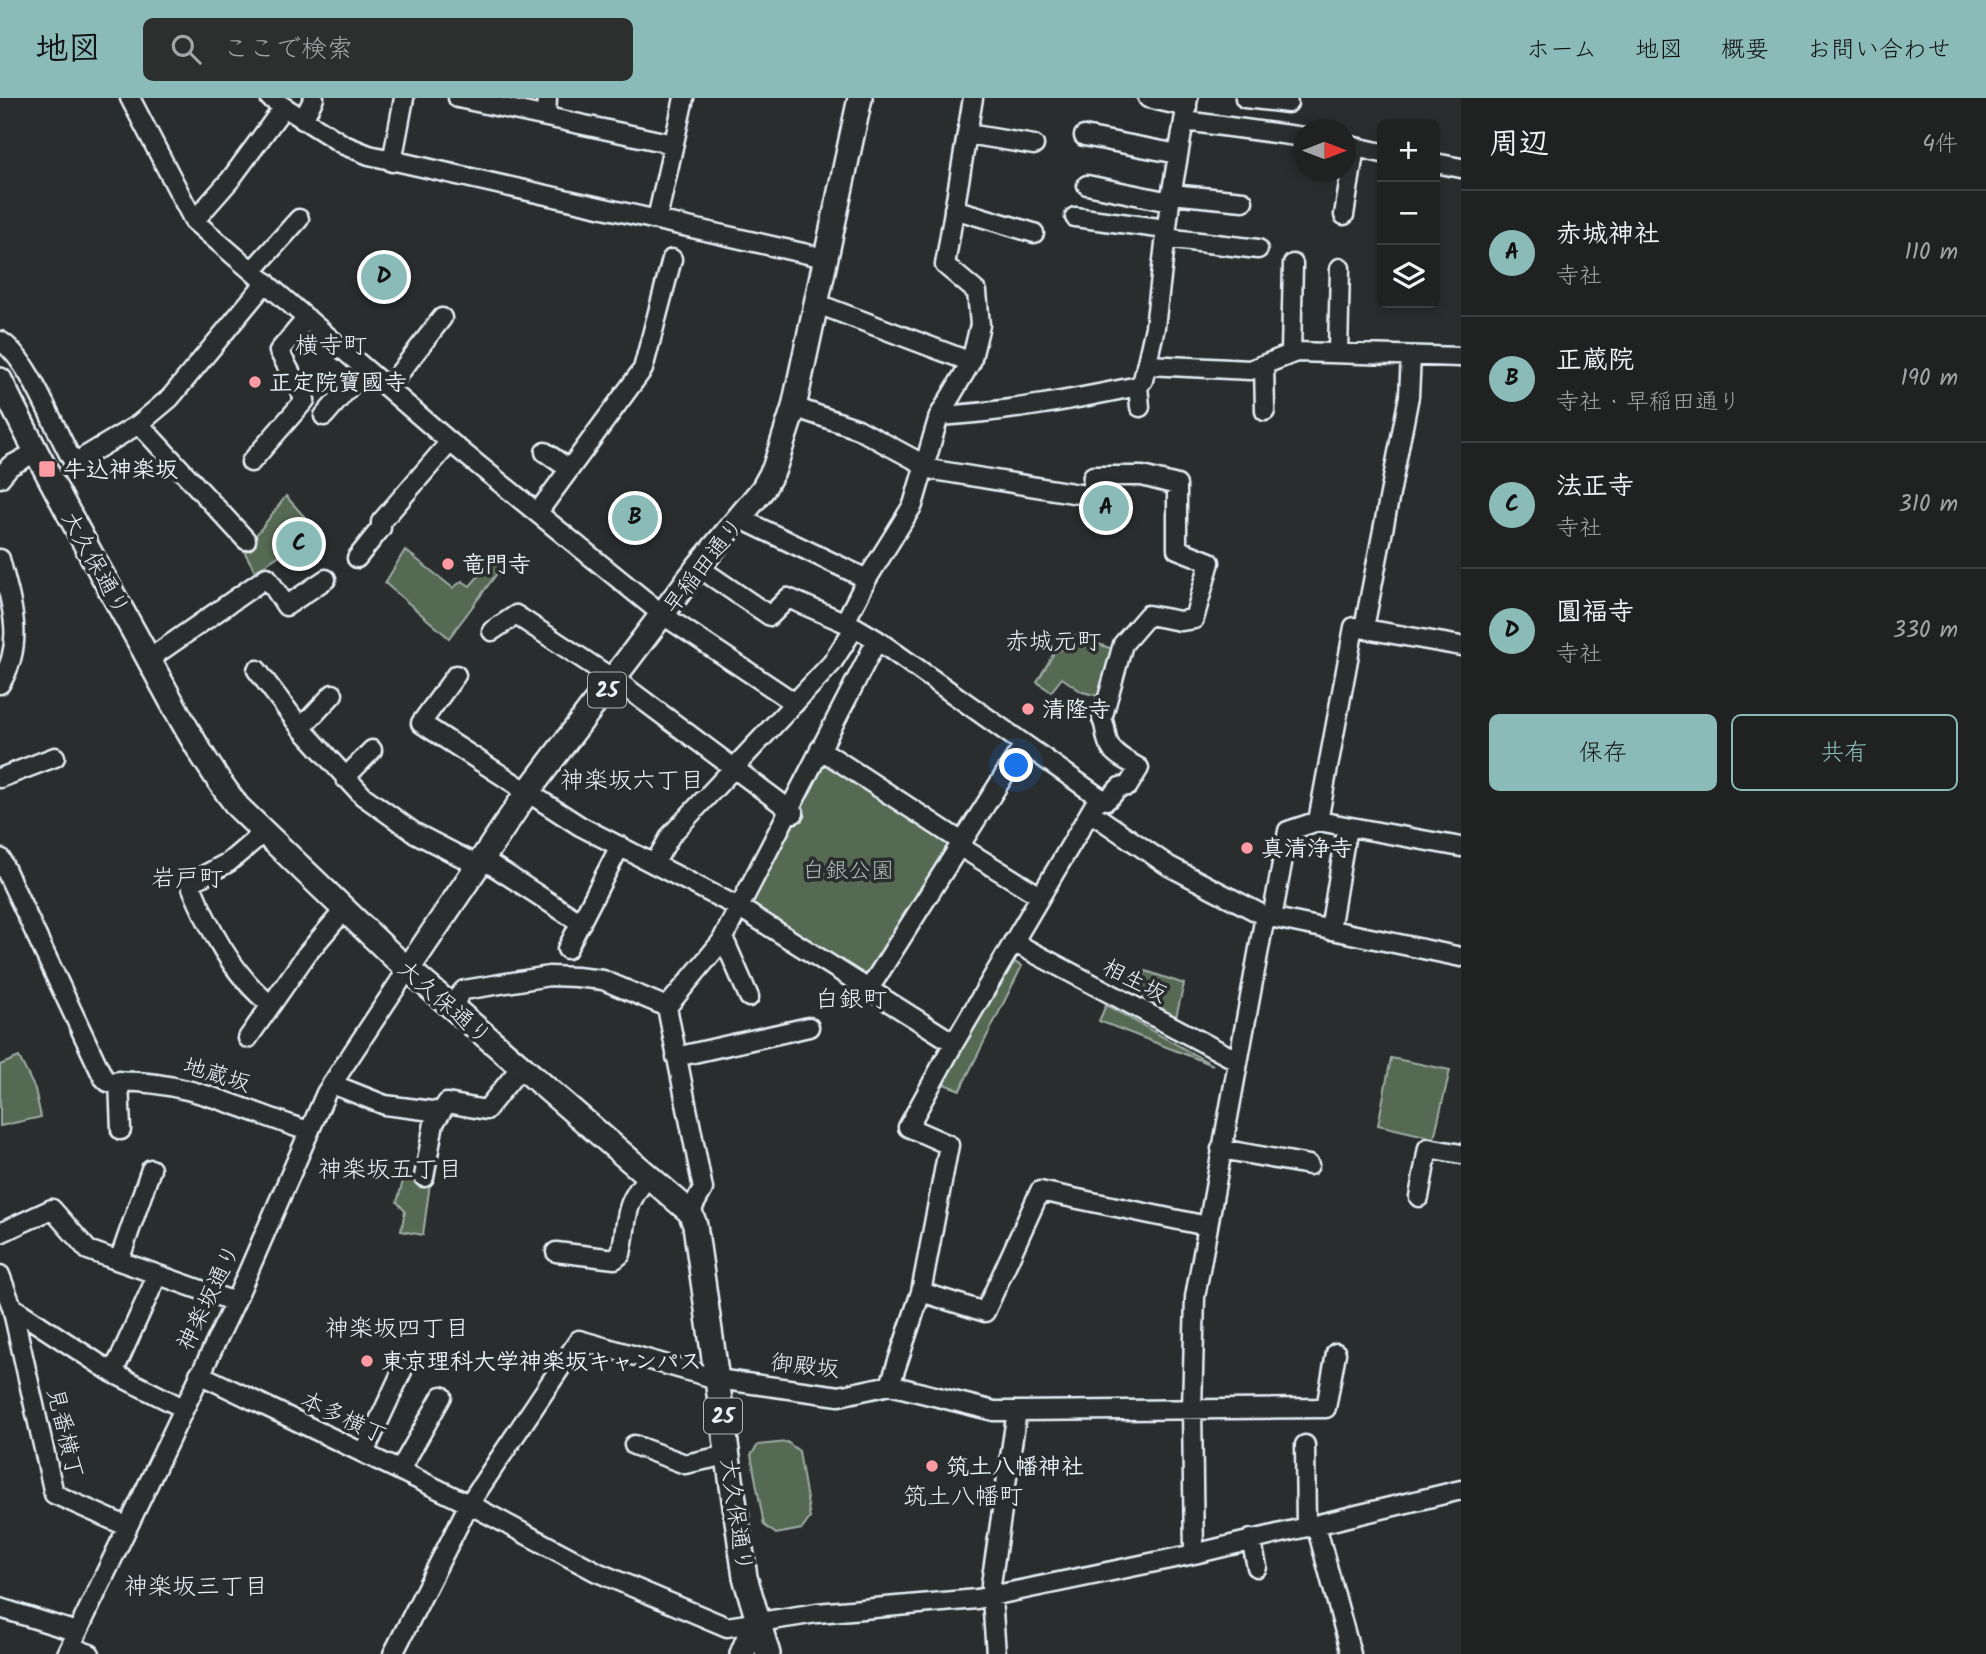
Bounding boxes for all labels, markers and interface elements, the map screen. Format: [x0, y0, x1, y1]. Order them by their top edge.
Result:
search box [143, 18, 633, 81]
text: 地図 [35, 24, 101, 77]
text: ここで検索 [223, 29, 353, 71]
icon: search [167, 30, 205, 68]
text: ホーム [1526, 31, 1597, 70]
text: 地図 [1635, 31, 1683, 70]
text: 概要 [1721, 31, 1769, 70]
text: お問い合わせ [1807, 31, 1951, 70]
north arrow [1293, 119, 1356, 182]
map controls [1377, 119, 1440, 308]
button: + [1377, 119, 1440, 182]
text: 周辺 [1489, 121, 1549, 169]
text: 4件 [1922, 127, 1958, 163]
button: − [1377, 182, 1440, 245]
text: 赤城神社 [1556, 214, 1660, 256]
text: A [1505, 235, 1519, 271]
text: 110 m [1905, 235, 1958, 271]
button: layers [1377, 245, 1440, 308]
pin: D [361, 251, 407, 303]
text: 寺社 [1556, 259, 1602, 295]
district label: 横寺町 [295, 327, 367, 366]
text: 正蔵院 [1556, 340, 1634, 382]
text: B [1505, 361, 1519, 397]
text: 190 m [1901, 361, 1958, 397]
place label: 正定院寶國寺 [269, 366, 407, 402]
marker: 正定院寶國寺 [247, 374, 263, 390]
text: 寺社 · 早稲田通り [1556, 385, 1741, 421]
place label: 牛込神楽坂 [63, 453, 178, 489]
marker: 牛込神楽坂 [37, 459, 57, 479]
text: 法正寺 [1556, 466, 1634, 508]
pin: A [1083, 482, 1129, 534]
text: C [1505, 487, 1519, 523]
text: 310 m [1899, 487, 1958, 523]
pin: B [612, 492, 658, 544]
street label: 大久保通り [51, 505, 138, 623]
street label: 早稲田通り [655, 510, 754, 623]
text: 寺社 [1556, 511, 1602, 547]
pin: C [276, 518, 322, 570]
place label: 竜門寺 [462, 548, 531, 584]
marker: 竜門寺 [440, 556, 456, 572]
text: 圓福寺 [1556, 592, 1634, 634]
text: D [1504, 613, 1520, 649]
text: 330 m [1893, 613, 1958, 649]
district label: 赤城元町 [1005, 623, 1101, 662]
text: 寺社 [1556, 637, 1602, 673]
road number: 25 [588, 672, 626, 708]
place label: 清隆寺 [1042, 693, 1111, 729]
marker: 清隆寺 [1020, 701, 1036, 717]
button: 保存 [1489, 714, 1717, 791]
button: 共有 [1731, 714, 1958, 791]
your location [999, 748, 1033, 782]
district label: 神楽坂六丁目 [560, 762, 704, 801]
place label: 真清浄寺 [1261, 832, 1353, 868]
marker: 真清浄寺 [1239, 840, 1255, 856]
park label: 白銀公園 [802, 854, 894, 890]
district label: 岩戸町 [151, 860, 223, 899]
street label: 相生坂 [1095, 950, 1173, 1013]
street label: 大久保通り [388, 952, 499, 1055]
district label: 白銀町 [815, 981, 887, 1020]
street label: 地蔵坂 [178, 1049, 255, 1103]
district label: 神楽坂五丁目 [318, 1151, 462, 1190]
street label: 神楽坂通り [168, 1238, 251, 1357]
district label: 神楽坂四丁目 [325, 1310, 469, 1349]
place label: 東京理科大学神楽坂キャンパス [381, 1345, 702, 1381]
street label: 御殿坂 [769, 1345, 841, 1388]
marker: 東京理科大学神楽坂キャンパス [359, 1353, 375, 1369]
street label: 本多横丁 [294, 1383, 392, 1455]
street label: 見番横丁 [36, 1385, 92, 1482]
road number: 25 [704, 1398, 742, 1434]
place label: 筑土八幡神社 [946, 1450, 1084, 1486]
street label: 大久保通り [709, 1456, 761, 1575]
marker: 筑土八幡神社 [924, 1458, 940, 1474]
district label: 筑土八幡町 [903, 1478, 1023, 1517]
district label: 神楽坂三丁目 [124, 1568, 268, 1607]

